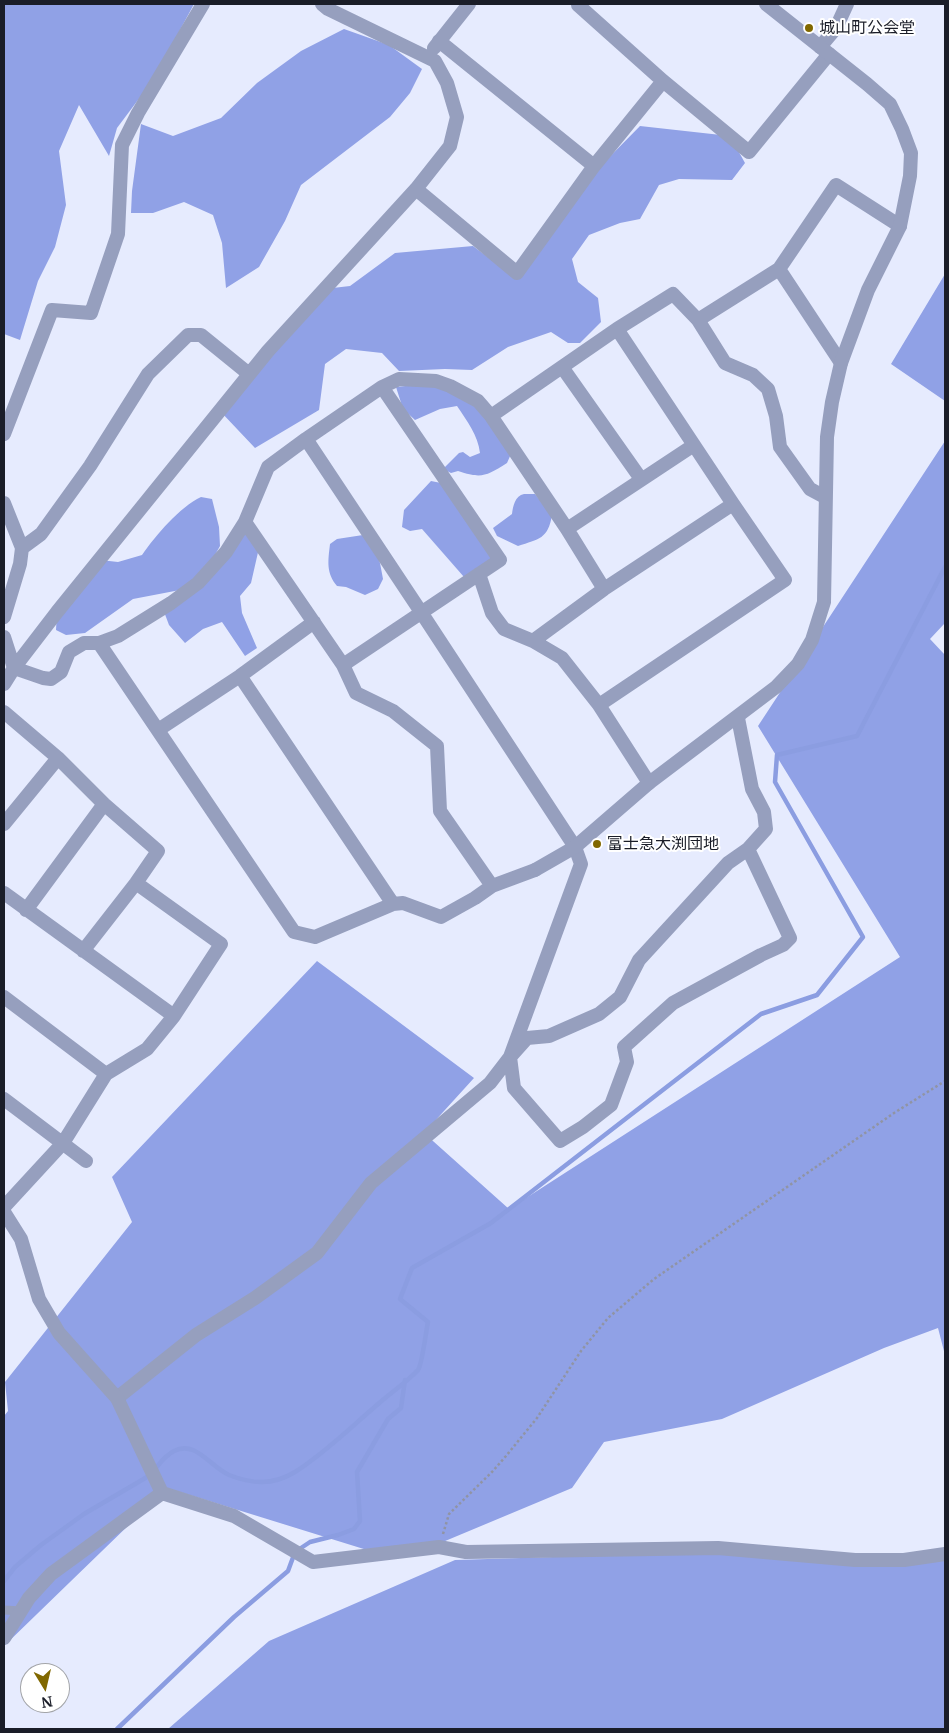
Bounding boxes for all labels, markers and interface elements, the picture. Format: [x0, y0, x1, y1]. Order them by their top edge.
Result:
place label: 城山町公会堂 [819, 18, 915, 38]
marker: 城山町公会堂 [803, 22, 815, 34]
place label: 富士急大渕団地 [607, 834, 719, 854]
marker: 富士急大渕団地 [591, 838, 603, 850]
north arrow [20, 1663, 70, 1713]
text: N [40, 1692, 54, 1712]

